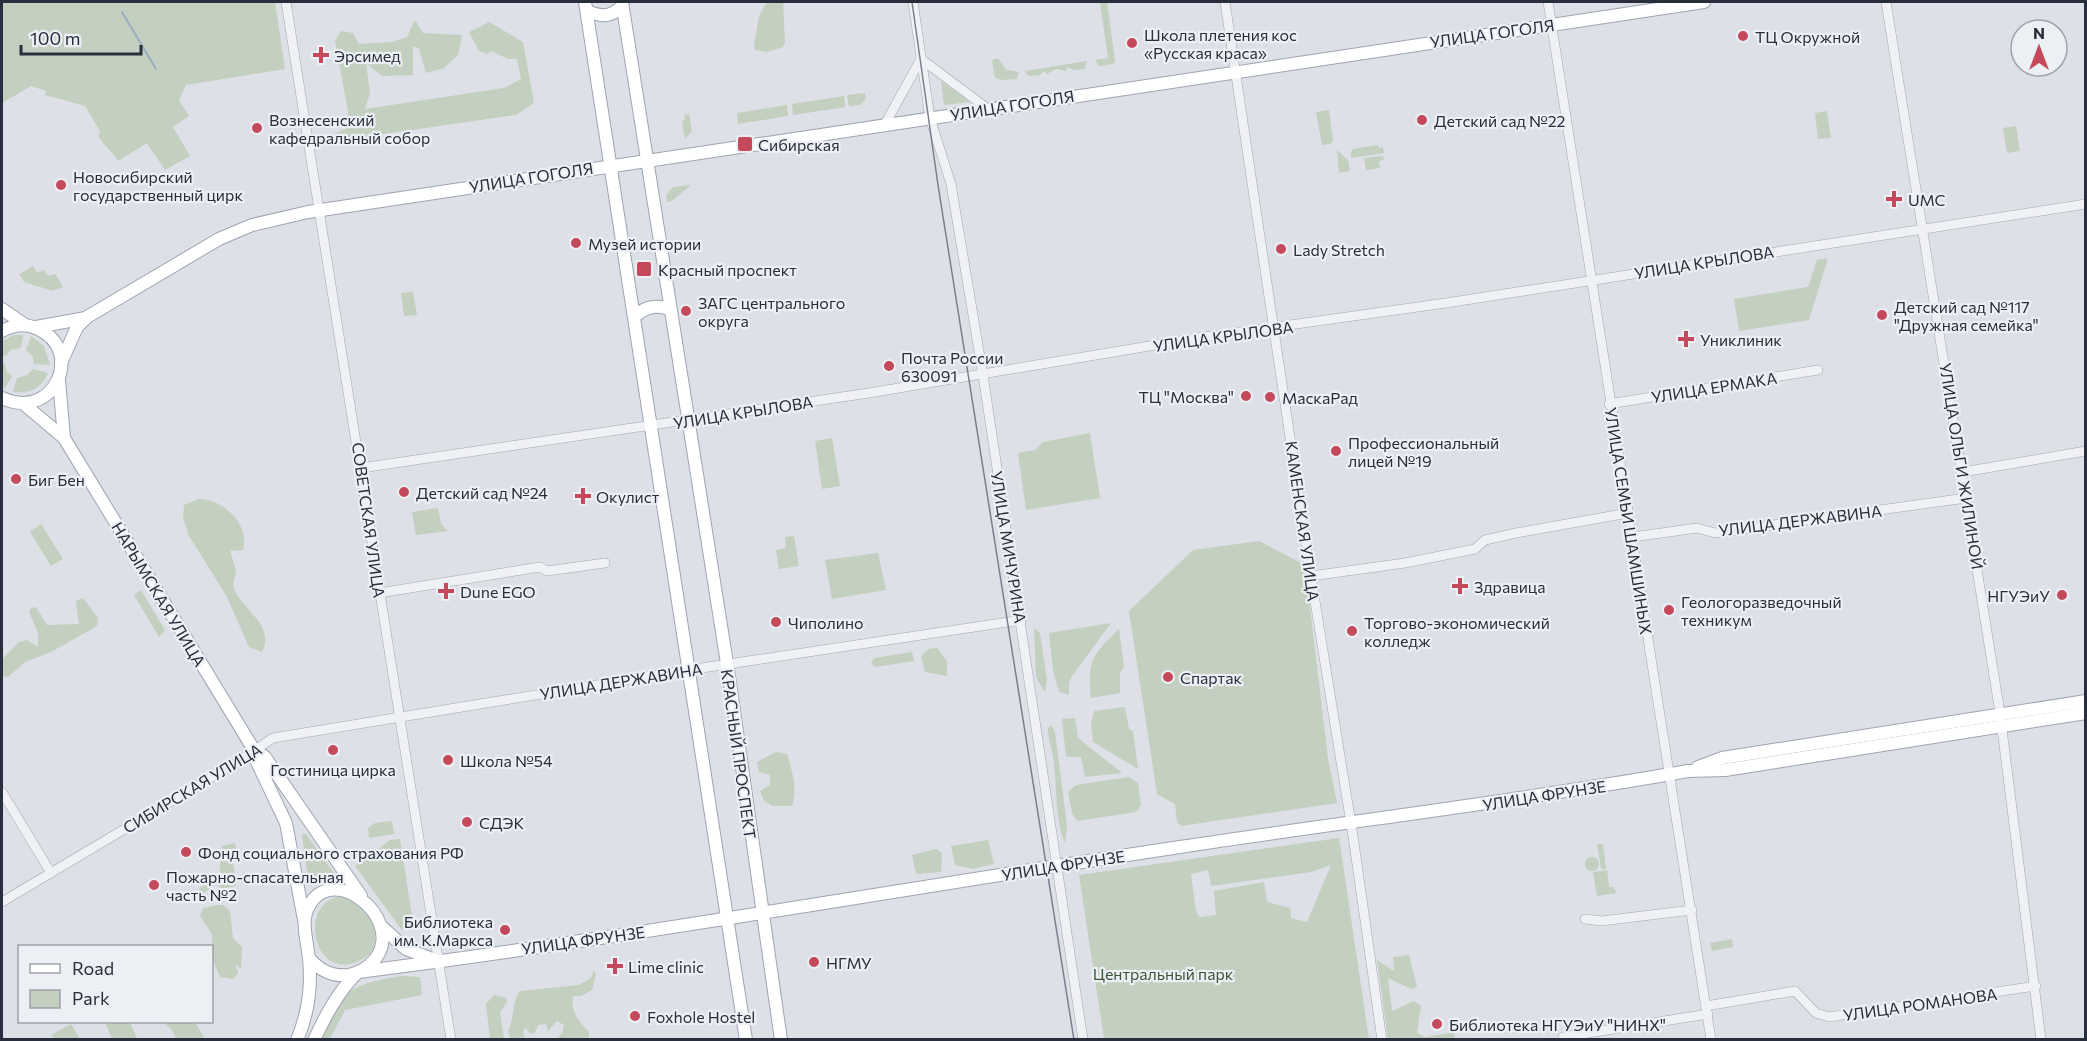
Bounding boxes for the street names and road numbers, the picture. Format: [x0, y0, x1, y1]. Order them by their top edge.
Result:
street label: УЛИЦА ГОГОЛЯ [1429, 15, 1555, 51]
street label: УЛИЦА ГОГОЛЯ [949, 86, 1075, 124]
street label: УЛИЦА ГОГОЛЯ [468, 158, 594, 196]
street label: УЛИЦА КРЫЛОВА [1633, 242, 1775, 282]
street label: УЛИЦА КРЫЛОВА [1152, 317, 1294, 355]
street label: УЛИЦА ОЛЬГИ ЖИЛИНОЙ [1936, 361, 1988, 571]
street label: УЛИЦА ЕРМАКА [1650, 368, 1778, 406]
street label: УЛИЦА КРЫЛОВА [672, 392, 814, 432]
street label: УЛИЦА СЕМЬИ ШАМШИНЫХ [1602, 406, 1656, 636]
street label: КАМЕНСКАЯ УЛИЦА [1282, 440, 1324, 602]
street label: СОВЕТСКАЯ УЛИЦА [349, 441, 389, 599]
street label: УЛИЦА МИЧУРИНА [988, 470, 1030, 624]
street label: УЛИЦА ДЕРЖАВИНА [1717, 501, 1883, 539]
street label: НАРЫМСКАЯ УЛИЦА [108, 518, 210, 670]
street label: УЛИЦА ДЕРЖАВИНА [538, 659, 704, 703]
street label: КРАСНЫЙ ПРОСПЕКТ [718, 668, 760, 840]
street label: СИБИРСКАЯ УЛИЦА [119, 739, 265, 837]
street label: УЛИЦА ФРУНЗЕ [1481, 776, 1607, 814]
street label: УЛИЦА ФРУНЗЕ [1000, 846, 1126, 884]
street label: УЛИЦА ФРУНЗЕ [520, 922, 646, 958]
street label: УЛИЦА РОМАНОВА [1842, 984, 1998, 1024]

